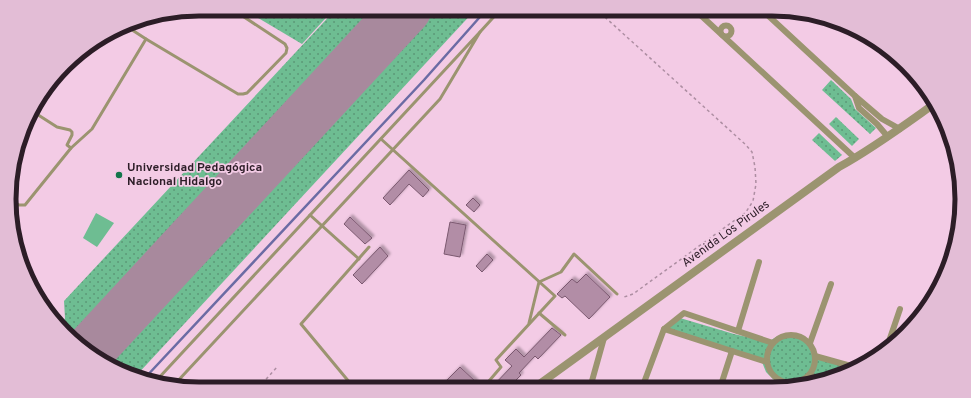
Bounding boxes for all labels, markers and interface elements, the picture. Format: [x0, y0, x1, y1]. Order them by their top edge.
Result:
place label: Universidad Pedagógica Nacional Hidalgo [127, 160, 262, 190]
marker: Universidad Pedagógica Nacional Hidalgo [114, 170, 124, 180]
street label: Avenida Los Pirules [679, 197, 773, 271]

